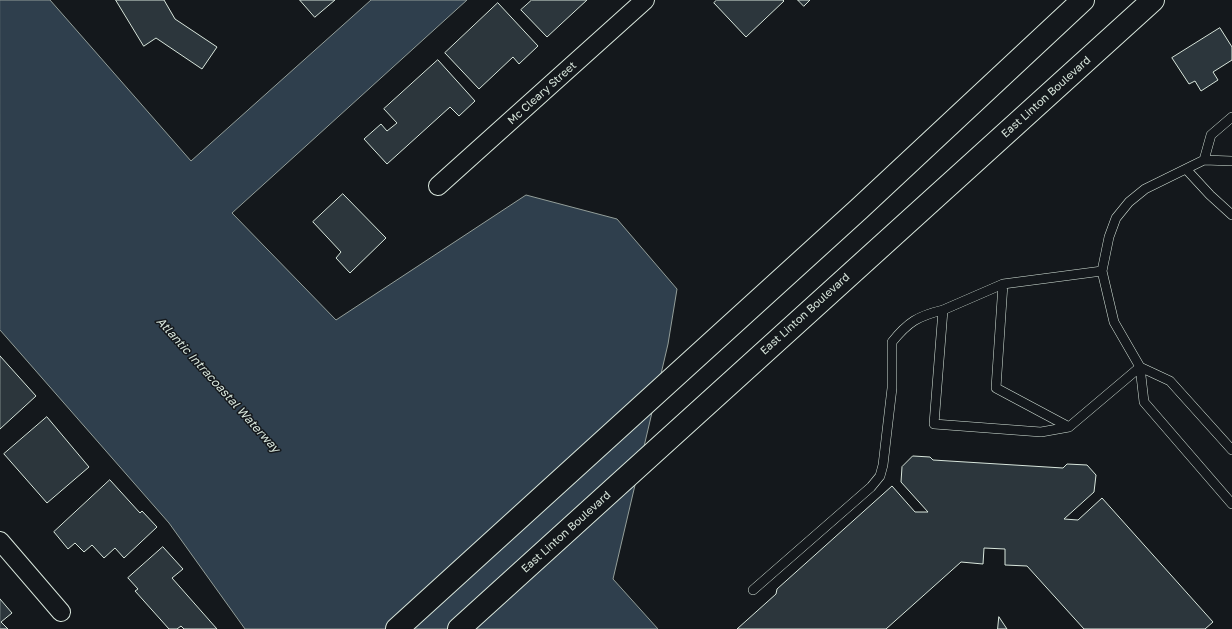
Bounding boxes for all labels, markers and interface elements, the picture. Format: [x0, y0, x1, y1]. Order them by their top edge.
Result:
street label: East Linton Boulevard [999, 53, 1093, 141]
street label: Mc Cleary Street [505, 59, 579, 127]
street label: East Linton Boulevard [758, 270, 852, 358]
water label: Atlantic Intracoastal Waterway [153, 314, 283, 456]
street label: East Linton Boulevard [519, 488, 613, 576]

